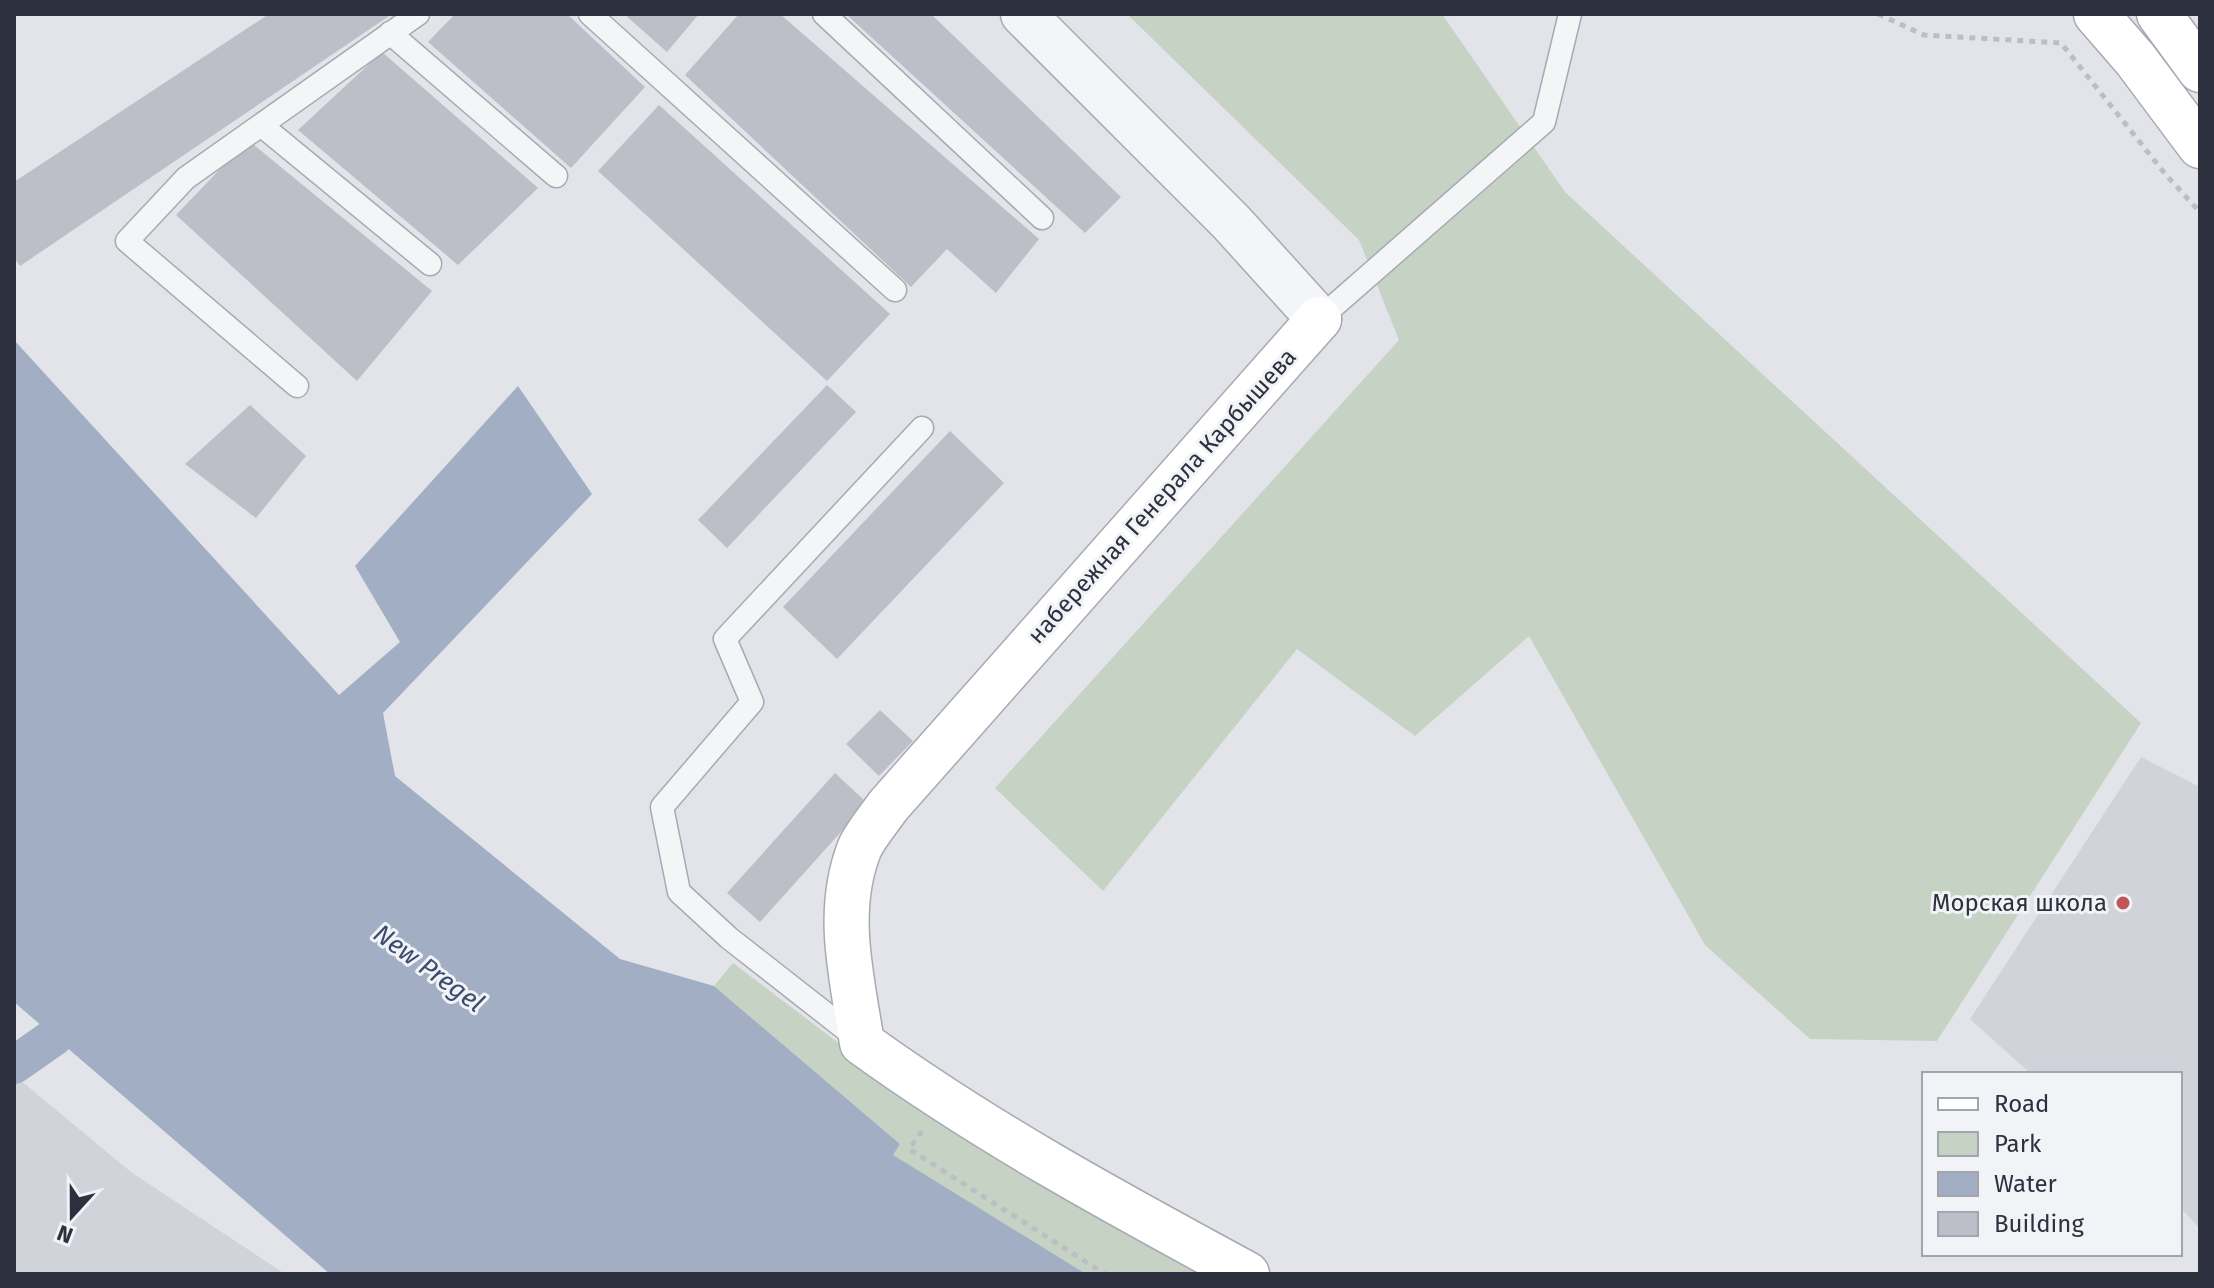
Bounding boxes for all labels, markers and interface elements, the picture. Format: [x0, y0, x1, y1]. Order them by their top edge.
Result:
street label: набережная Генерала Карбышева [1022, 343, 1302, 649]
place label: Морская школа [1932, 889, 2107, 917]
marker: Морская школа [2114, 894, 2132, 912]
water label: New Pregel [367, 918, 490, 1019]
legend [1922, 1072, 2182, 1256]
text: Road [1994, 1090, 2049, 1118]
text: Park [1994, 1130, 2042, 1158]
text: Water [1994, 1170, 2058, 1198]
north arrow [32, 1176, 112, 1256]
text: Building [1994, 1210, 2084, 1238]
text: N [53, 1219, 77, 1249]

